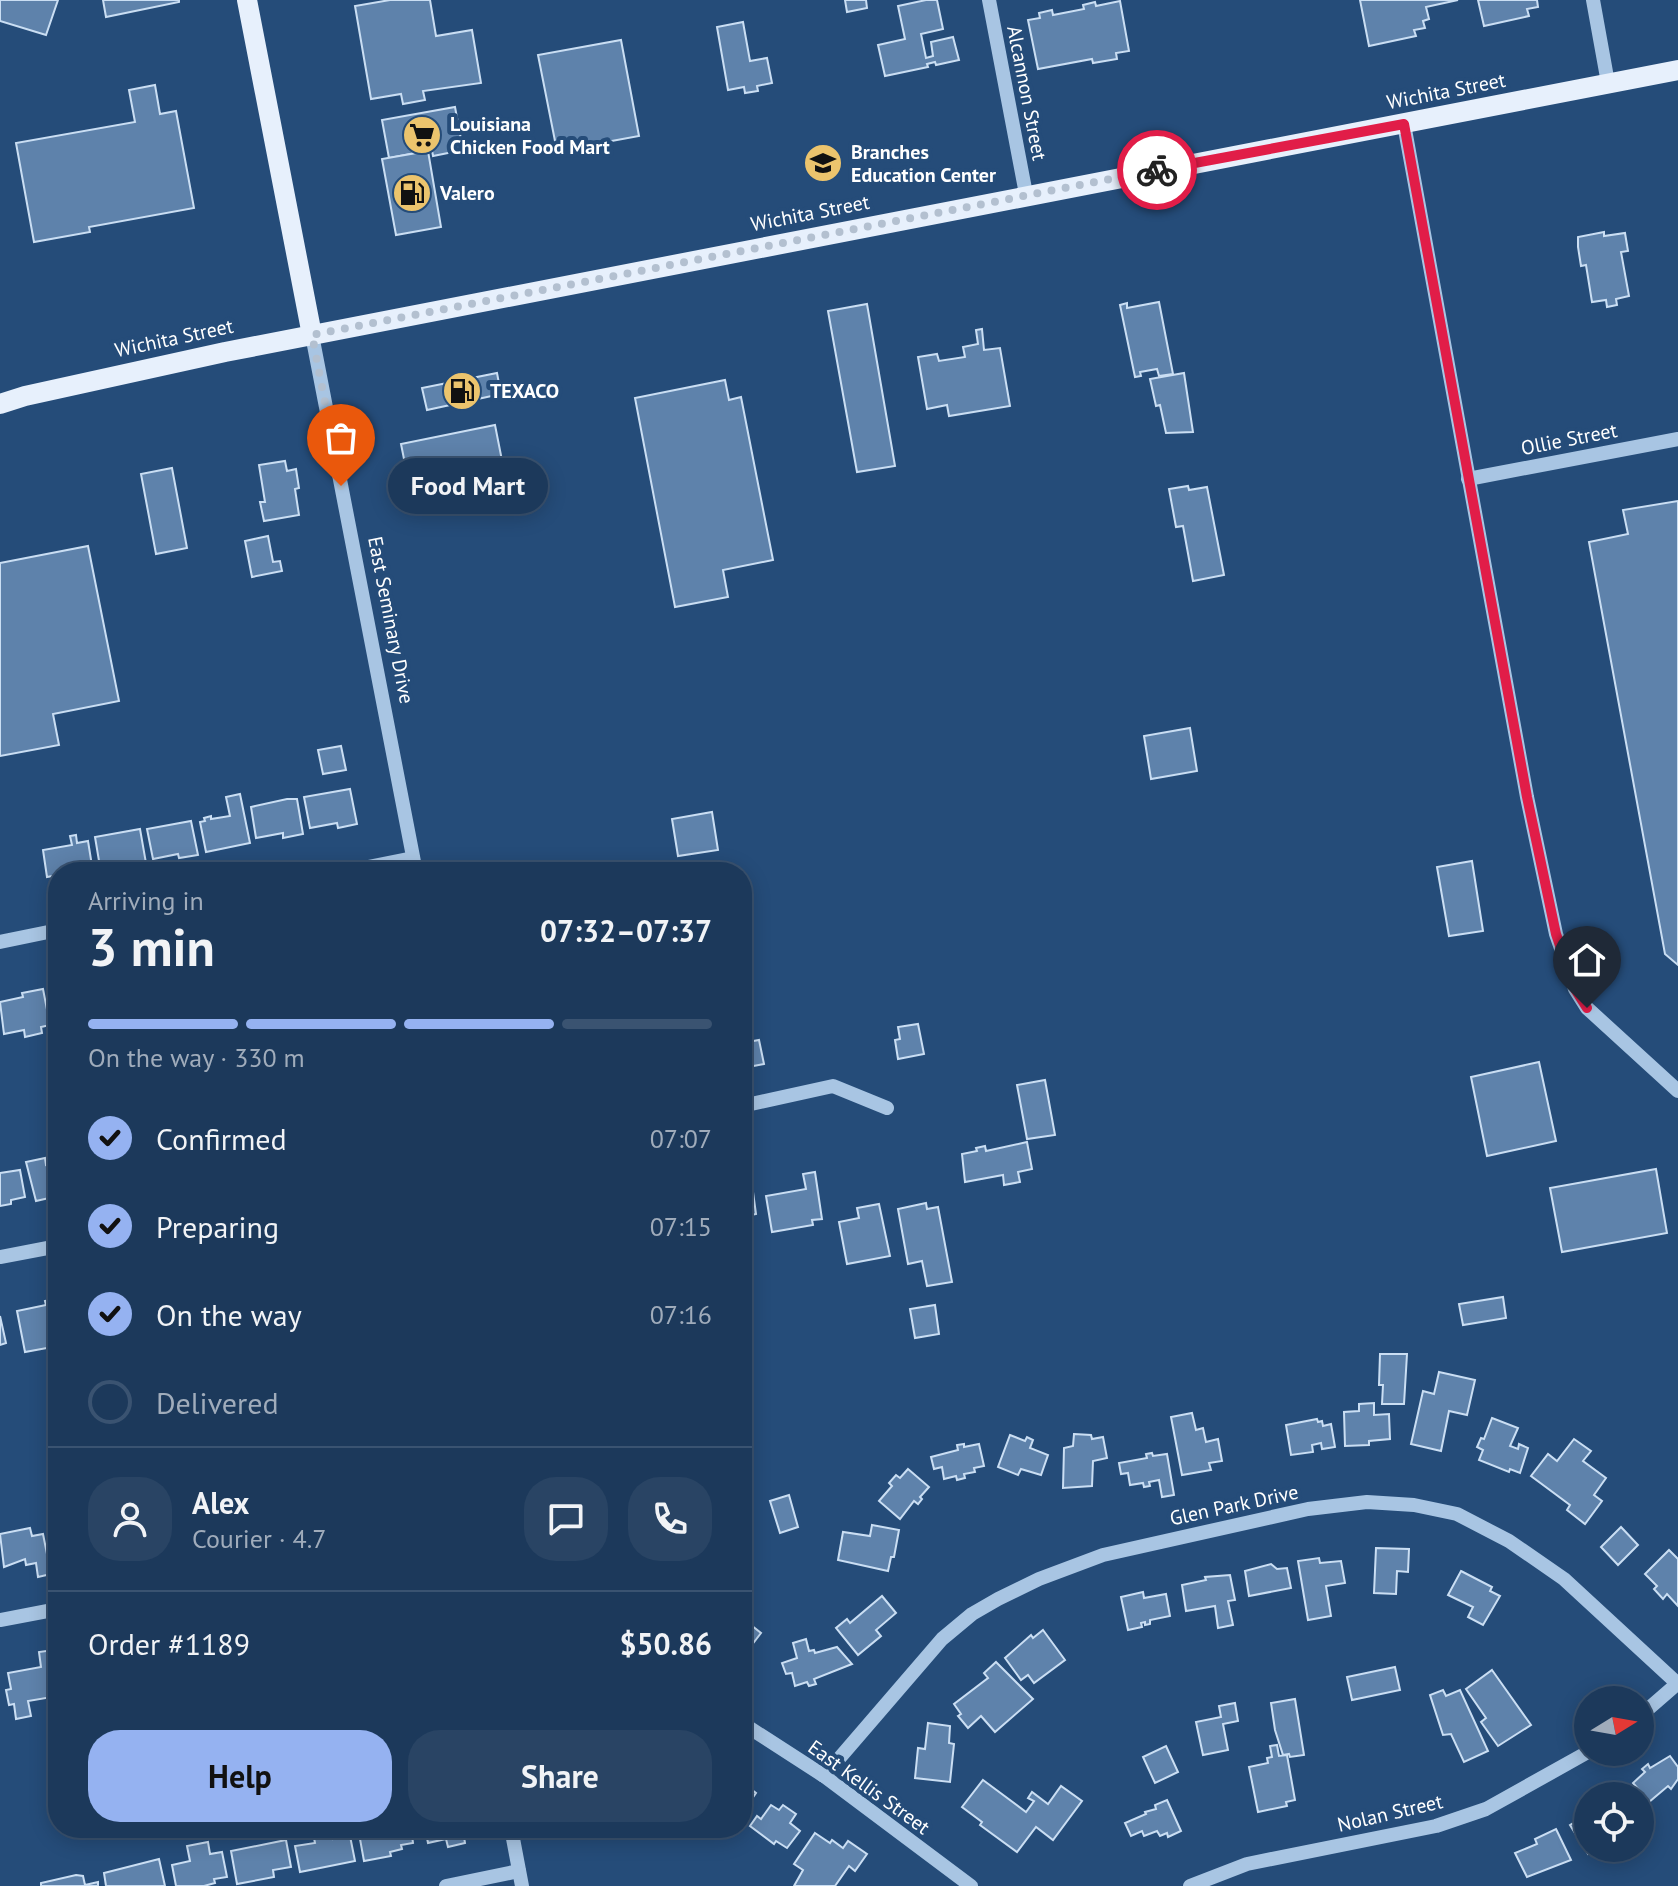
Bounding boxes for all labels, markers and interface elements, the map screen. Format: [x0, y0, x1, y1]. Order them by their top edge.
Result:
street label: Alcannon Street [1001, 24, 1053, 163]
street label: Wichita Street [1384, 67, 1508, 115]
place label: Louisiana Chicken Food Mart [450, 111, 610, 160]
supermarket icon: Louisiana Chicken Food Mart [401, 114, 443, 156]
courier [1117, 130, 1197, 210]
place label: Branches Education Center [851, 139, 996, 188]
school or university icon: Branches Education Center [802, 142, 844, 184]
icon: bike [1135, 148, 1179, 192]
fuel station icon: Valero [391, 172, 433, 214]
place label: Valero [439, 180, 495, 206]
street label: Wichita Street [748, 189, 872, 237]
street label: Wichita Street [112, 313, 236, 363]
fuel station icon: TEXACO [441, 370, 483, 412]
place label: TEXACO [490, 378, 559, 404]
pin [307, 404, 375, 486]
icon: bag [319, 416, 363, 460]
street label: Ollie Street [1519, 417, 1619, 461]
callout: Food Mart [389, 458, 549, 514]
text: Food Mart [411, 469, 525, 502]
street label: East Seminary Drive [362, 534, 420, 706]
text: Arriving in [88, 884, 204, 917]
text: 07:32–07:37 [540, 911, 712, 950]
text: 3 min [88, 913, 215, 980]
pin [1553, 926, 1621, 1008]
icon: home [1565, 938, 1609, 982]
text: On the way · 330 m [88, 1041, 305, 1074]
icon: check [88, 1116, 132, 1160]
text: Confirmed [156, 1119, 287, 1158]
text: 07:07 [650, 1122, 712, 1155]
icon: check [88, 1204, 132, 1248]
text: Preparing [156, 1207, 279, 1246]
text: 07:15 [650, 1210, 712, 1243]
icon: check [88, 1292, 132, 1336]
text: On the way [156, 1295, 302, 1334]
text: 07:16 [650, 1298, 712, 1331]
text: Delivered [156, 1383, 279, 1422]
button: person [88, 1477, 172, 1561]
button: chat [524, 1477, 608, 1561]
button: phone [628, 1477, 712, 1561]
street label: Glen Park Drive [1167, 1479, 1301, 1531]
text: Alex [192, 1483, 249, 1522]
text: Courier · 4.7 [192, 1522, 326, 1555]
text: Order #1189 [88, 1624, 250, 1663]
text: $50.86 [620, 1624, 712, 1663]
north arrow [1574, 1686, 1654, 1766]
map controls [1574, 1686, 1654, 1862]
button: Help [88, 1730, 392, 1822]
button: Share [408, 1730, 712, 1822]
street label: East Kellis Street [803, 1734, 935, 1840]
button: locate [1574, 1782, 1654, 1862]
street label: Nolan Street [1335, 1788, 1445, 1838]

